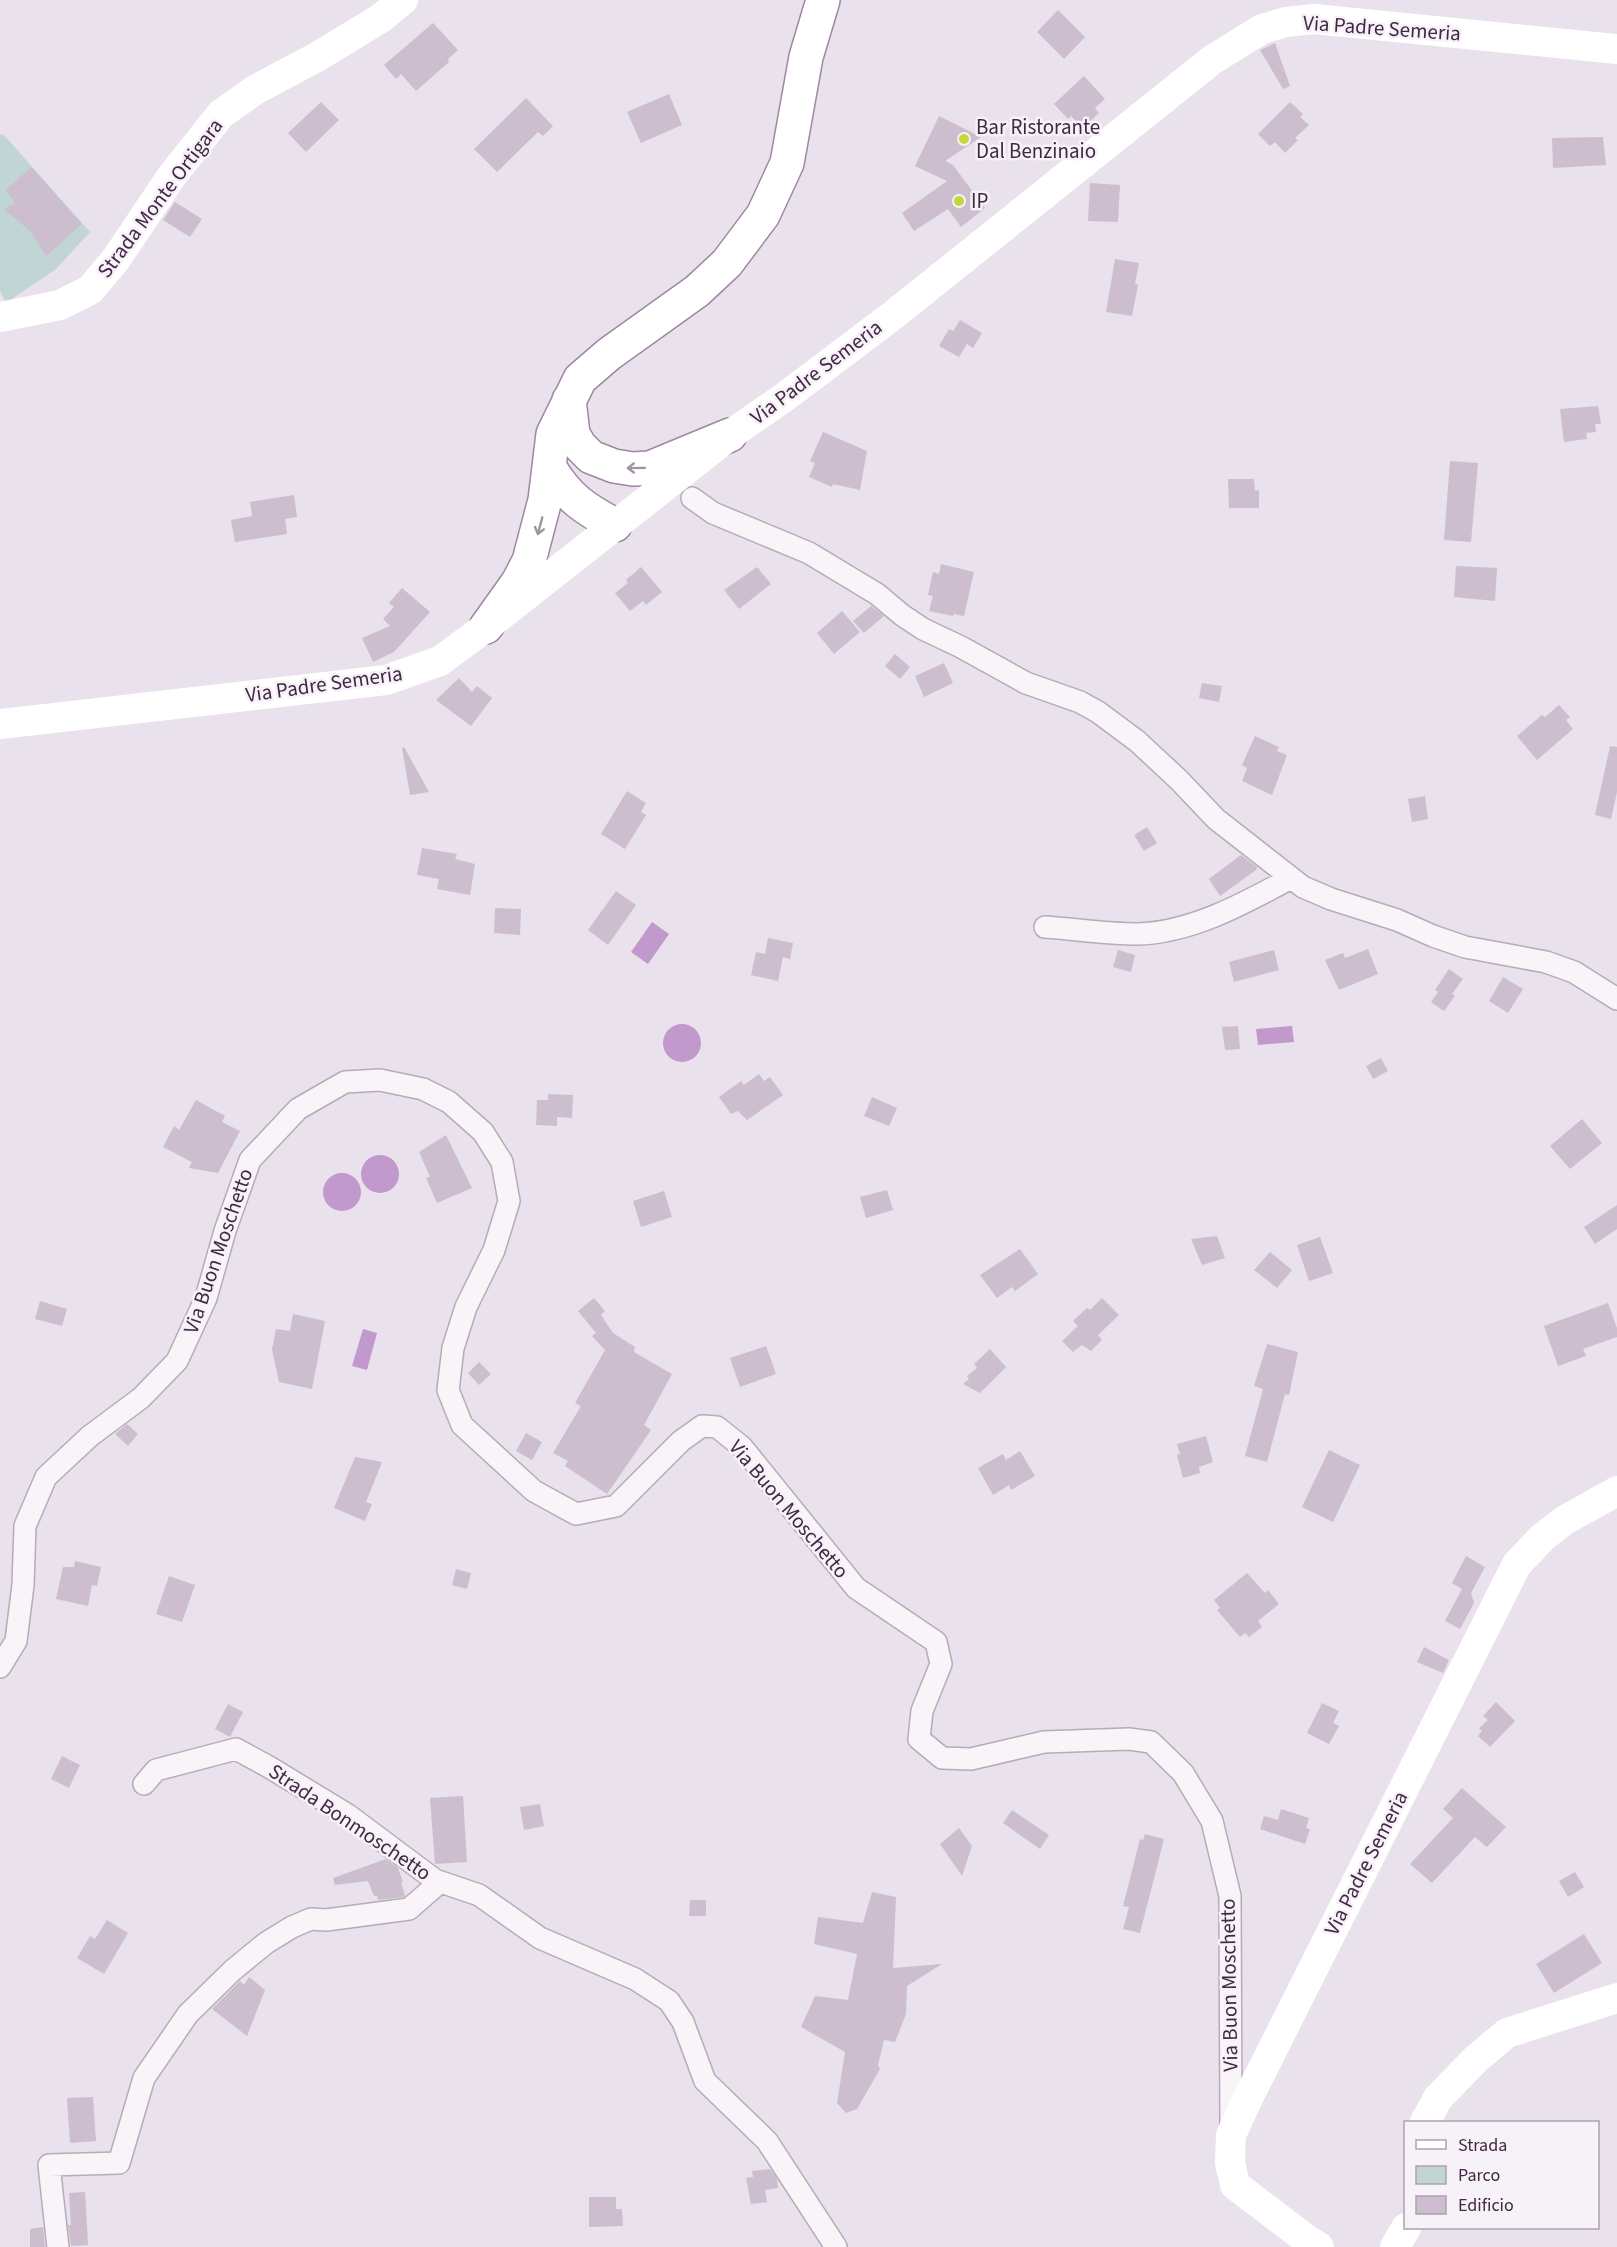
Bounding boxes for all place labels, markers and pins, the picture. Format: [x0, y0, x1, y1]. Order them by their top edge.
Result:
place label: Bar Ristorante Dal Benzinaio [976, 112, 1100, 166]
marker: Bar Ristorante Dal Benzinaio [957, 132, 971, 146]
place label: IP [971, 186, 988, 216]
marker: IP [952, 194, 966, 208]

